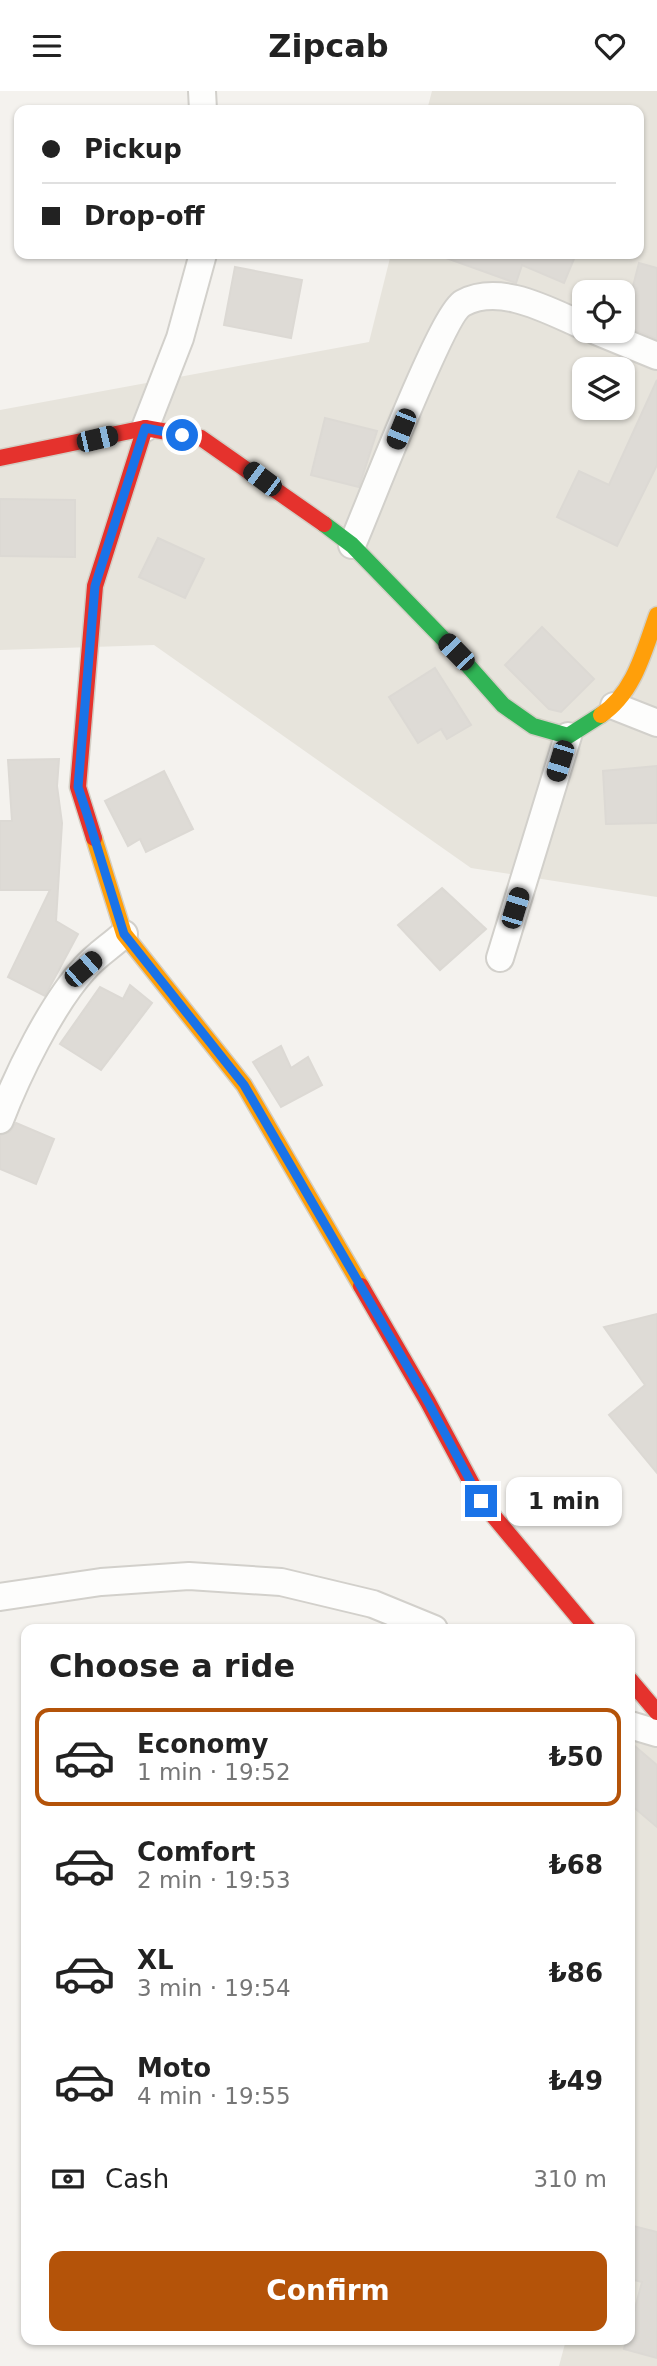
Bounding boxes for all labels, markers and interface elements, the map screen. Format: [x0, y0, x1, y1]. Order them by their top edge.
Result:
icon: menu [28, 27, 66, 65]
text: Zipcab [268, 27, 389, 65]
icon: heart [591, 27, 629, 65]
text: Pickup [84, 134, 182, 164]
text: Drop-off [84, 201, 205, 231]
map controls [572, 280, 635, 420]
button: locate [572, 280, 635, 343]
button: layers [572, 357, 635, 420]
car [384, 406, 419, 452]
route start [166, 419, 198, 451]
car [75, 424, 120, 454]
car [239, 458, 286, 500]
car [434, 630, 479, 674]
car [544, 738, 577, 784]
car [499, 885, 532, 931]
car [61, 947, 106, 991]
callout: 1 min [505, 1477, 621, 1525]
route end [465, 1485, 497, 1517]
text: 1 min [528, 1488, 600, 1514]
text: Choose a ride [49, 1647, 295, 1685]
icon: car [53, 1726, 116, 1789]
text: Economy [137, 1729, 268, 1759]
text: ₺50 [549, 1742, 603, 1772]
text: 1 min · 19:52 [137, 1759, 291, 1785]
icon: car [53, 1834, 116, 1897]
text: Comfort [137, 1837, 255, 1867]
text: ₺68 [549, 1850, 603, 1880]
text: 2 min · 19:53 [137, 1867, 291, 1893]
icon: car [53, 1942, 116, 2005]
text: XL [137, 1945, 174, 1975]
text: ₺86 [549, 1958, 603, 1988]
text: 3 min · 19:54 [137, 1975, 291, 2001]
icon: car [53, 2050, 116, 2113]
text: Moto [137, 2053, 211, 2083]
text: ₺49 [549, 2066, 603, 2096]
text: 4 min · 19:55 [137, 2083, 291, 2109]
icon: cash [49, 2160, 87, 2198]
text: Cash [105, 2164, 169, 2194]
text: 310 m [533, 2166, 607, 2192]
button: Confirm [49, 2251, 607, 2331]

